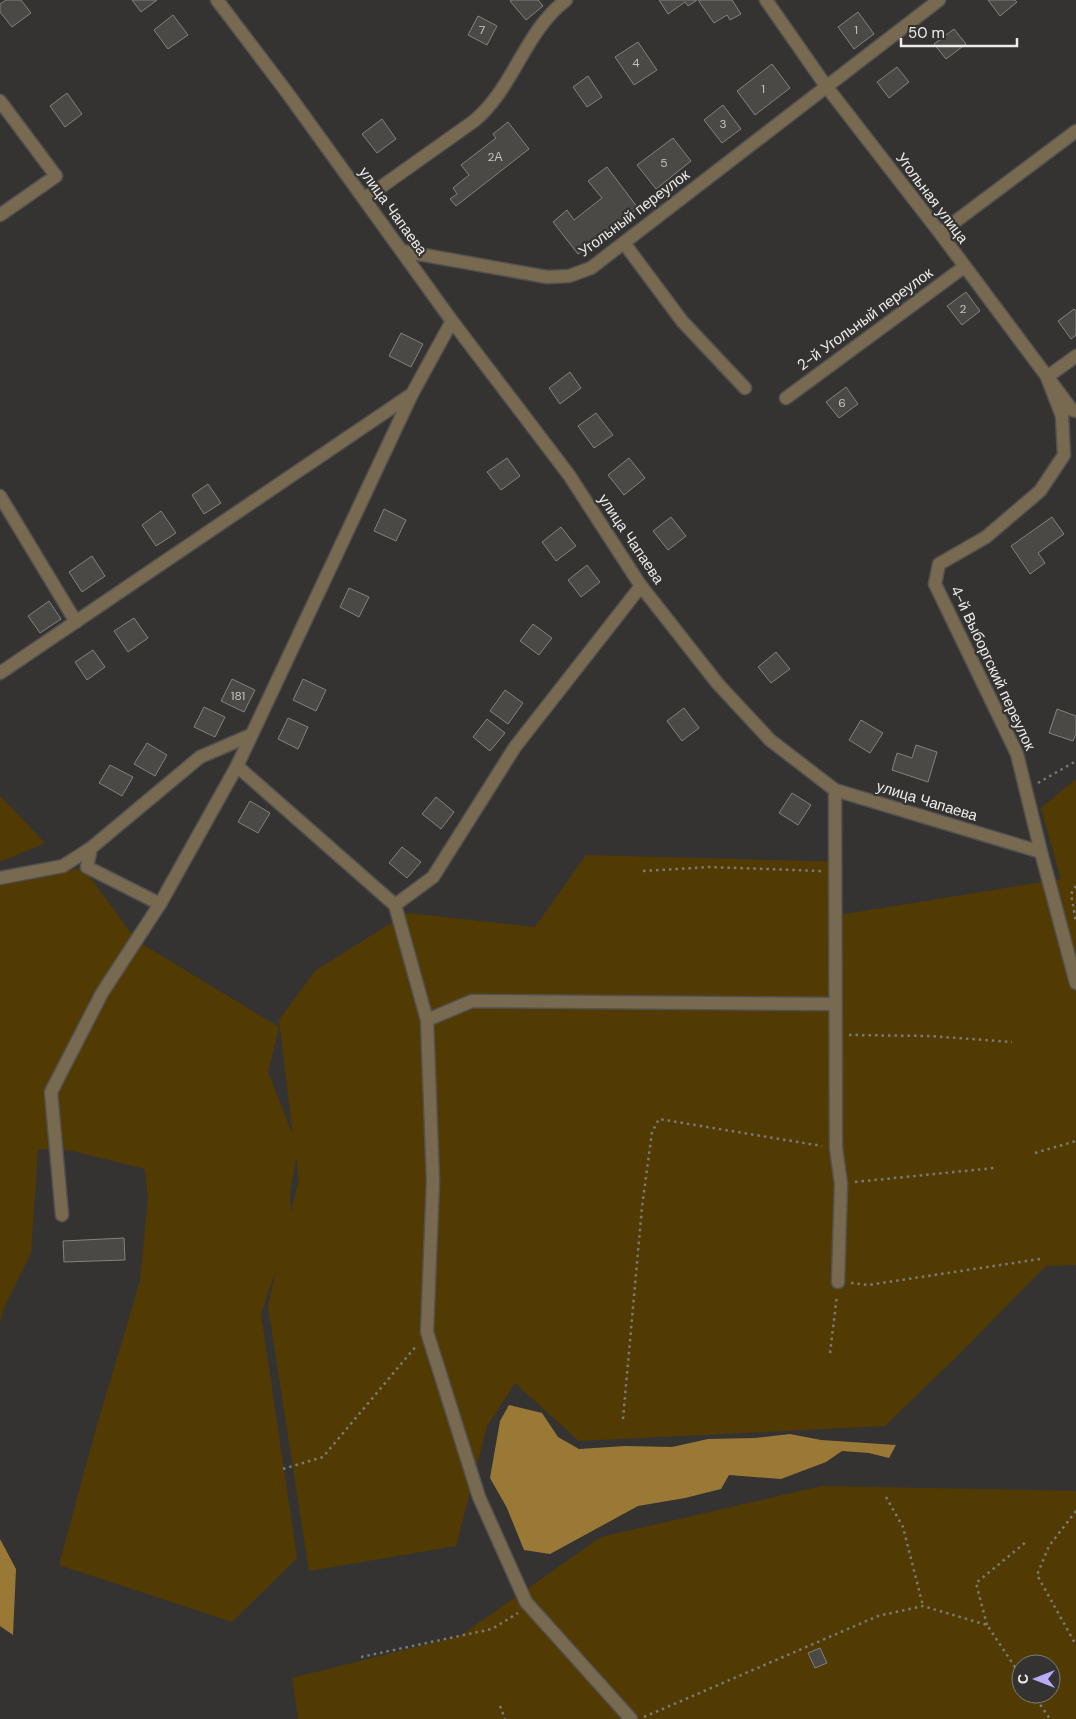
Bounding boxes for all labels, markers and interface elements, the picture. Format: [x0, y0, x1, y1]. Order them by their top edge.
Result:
scale bar [901, 15, 1017, 47]
house number: 7 [479, 22, 485, 38]
house number: 1 [854, 22, 858, 38]
text: 50 m [908, 23, 945, 43]
house number: 4 [632, 55, 640, 71]
house number: 1 [761, 81, 765, 97]
house number: 3 [719, 116, 727, 132]
house number: 2А [488, 149, 502, 165]
street label: Угольная улица [891, 149, 973, 248]
house number: 5 [660, 155, 668, 171]
street label: улица Чапаева [354, 163, 432, 260]
street label: Угольный переулок [574, 164, 694, 261]
street label: 2-й Угольный переулок [793, 263, 937, 375]
house number: 2 [960, 301, 967, 317]
house number: 6 [838, 395, 846, 411]
street label: улица Чапаева [593, 490, 669, 588]
street label: 4-й Выборгский переулок [946, 582, 1040, 754]
house number: 181 [231, 688, 245, 704]
street label: улица Чапаева [874, 776, 981, 826]
north arrow [1011, 1654, 1061, 1704]
text: С [1014, 1674, 1032, 1684]

